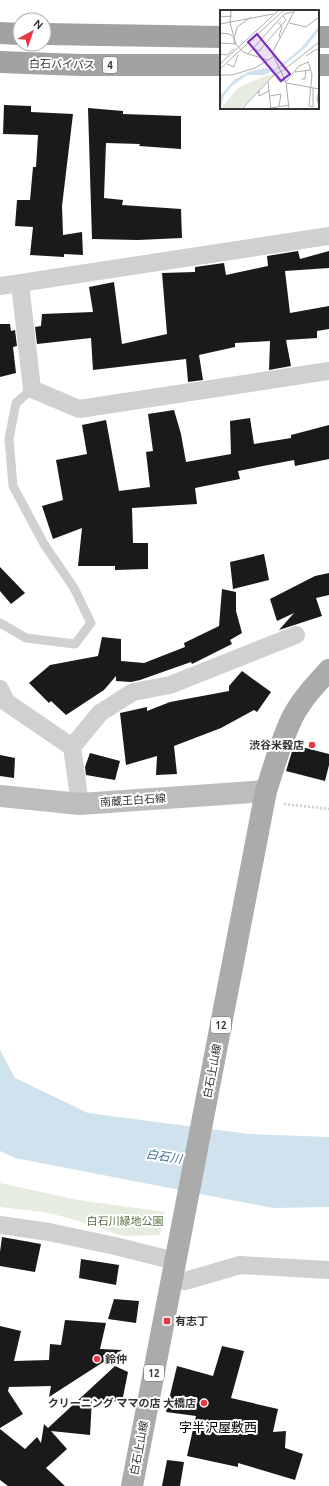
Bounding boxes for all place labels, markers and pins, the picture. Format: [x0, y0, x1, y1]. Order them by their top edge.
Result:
place label: 渋谷米穀店 [249, 739, 304, 751]
marker: 渋谷米穀店 [307, 740, 317, 750]
place label: 有志丁 [175, 1315, 208, 1327]
marker: 有志丁 [162, 1316, 172, 1326]
place label: 鈴仲 [105, 1353, 127, 1365]
marker: 鈴仲 [92, 1354, 102, 1364]
place label: クリーニング ママの店 大橋店 [48, 1397, 196, 1409]
marker: クリーニング ママの店 大橋店 [199, 1398, 209, 1408]

